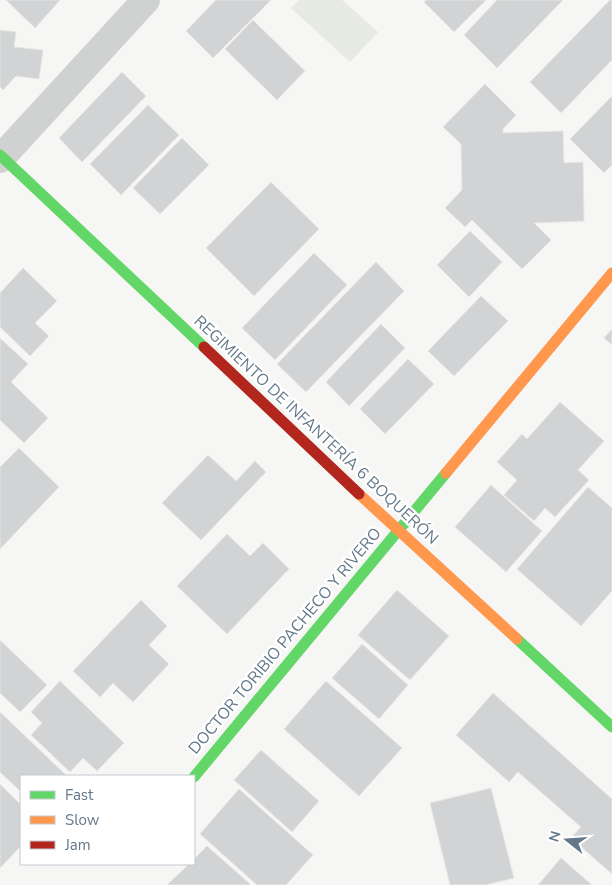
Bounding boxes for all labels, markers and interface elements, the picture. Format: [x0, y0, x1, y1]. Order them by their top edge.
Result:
street label: REGIMIENTO DE INFANTERÍA 6 BOQUERÓN [189, 310, 443, 550]
street label: DOCTOR TORIBIO PACHECO Y RIVERO [184, 523, 386, 759]
legend [20, 775, 195, 865]
text: Fast [65, 785, 94, 805]
text: Slow [65, 810, 100, 830]
north arrow [542, 815, 592, 865]
text: N [544, 829, 566, 844]
text: Jam [64, 835, 91, 855]

